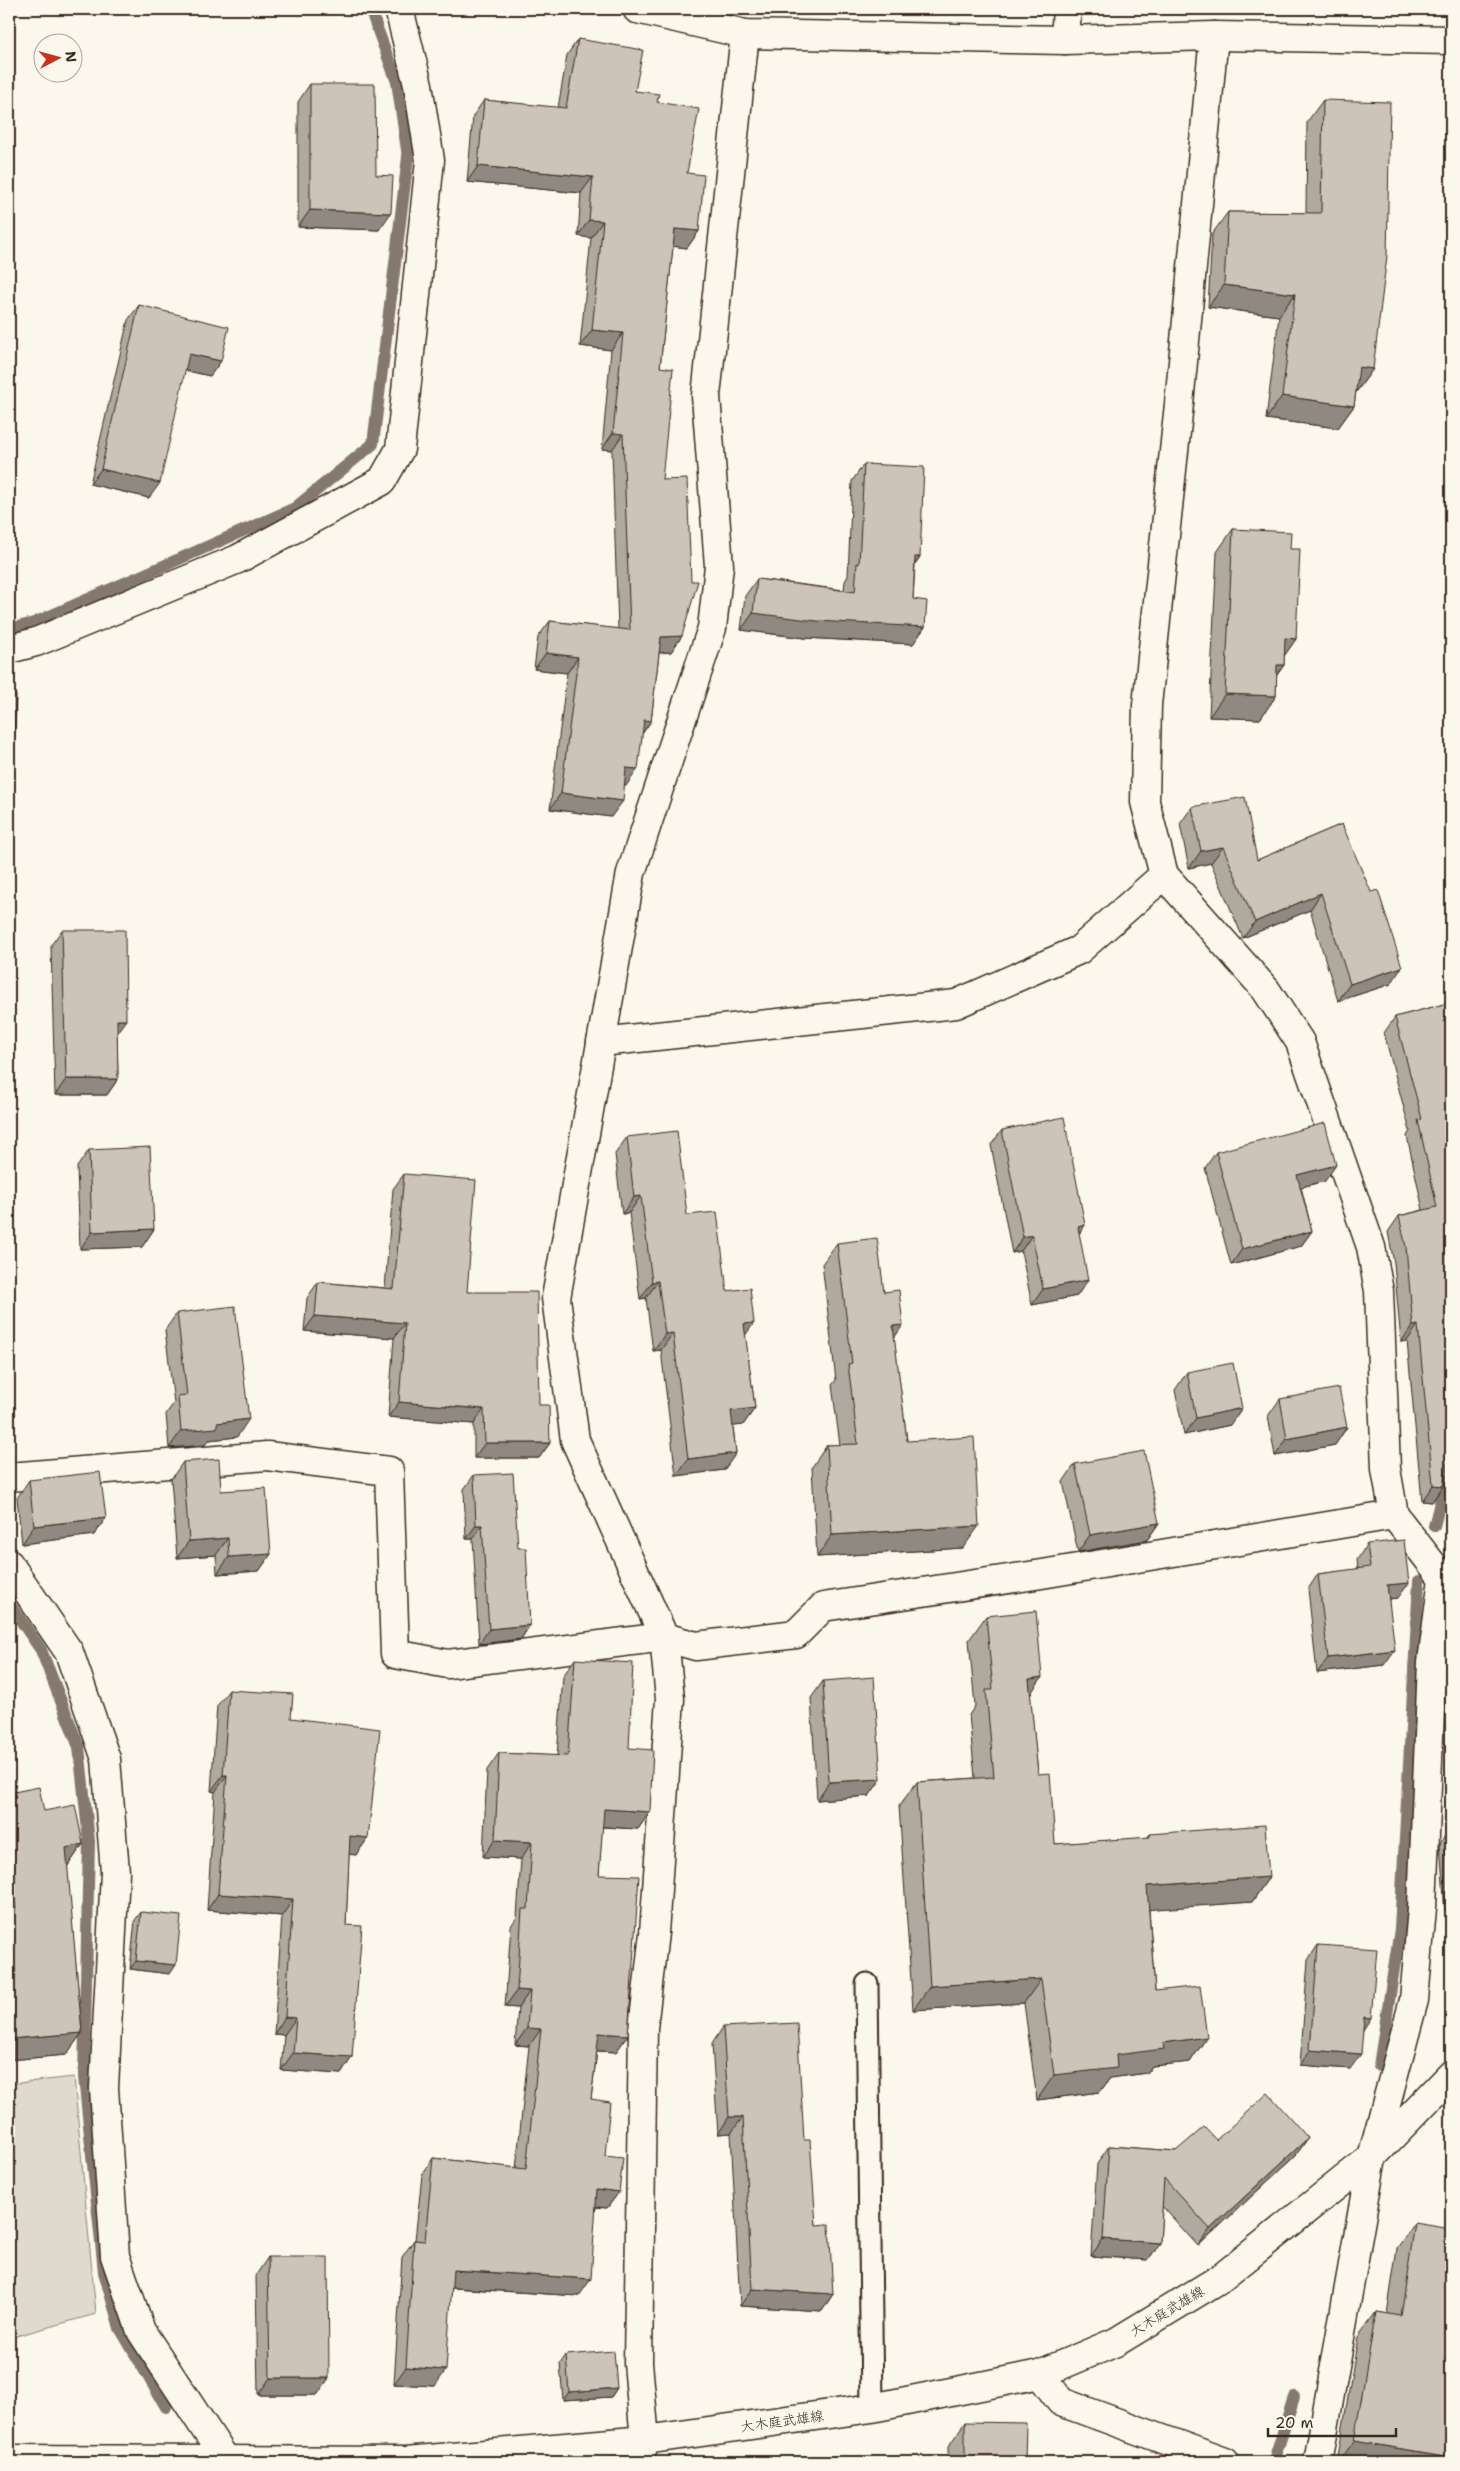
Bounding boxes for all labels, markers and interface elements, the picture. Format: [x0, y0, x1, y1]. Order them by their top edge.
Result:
north arrow [32, 32, 82, 82]
text: N [61, 50, 80, 63]
street label: 大木庭武雄線 [1126, 2282, 1208, 2340]
street label: 大木庭武雄線 [739, 2406, 825, 2436]
scale bar [1268, 2406, 1395, 2438]
text: 20 m [1275, 2413, 1314, 2433]

